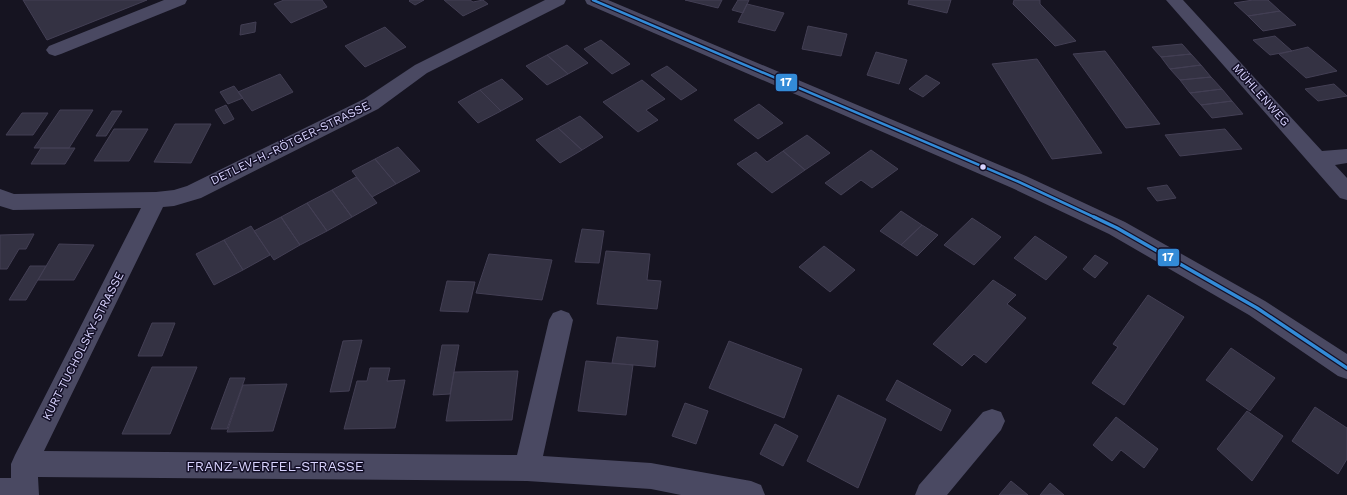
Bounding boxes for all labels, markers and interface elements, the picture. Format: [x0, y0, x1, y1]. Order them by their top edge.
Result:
street label: MÜHLENWEG [1229, 61, 1293, 129]
line badge: 17 [775, 73, 798, 92]
text: 17 [780, 76, 792, 89]
street label: DETLEV-H.-RÖTGER-STRASSE [208, 98, 372, 188]
unlabelled marker [978, 162, 988, 172]
line badge: 17 [1157, 248, 1180, 267]
text: 17 [1162, 251, 1174, 264]
street label: KURT-TUCHOLSKY-STRASSE [39, 269, 127, 423]
street label: FRANZ-WERFEL-STRASSE [186, 458, 364, 474]

